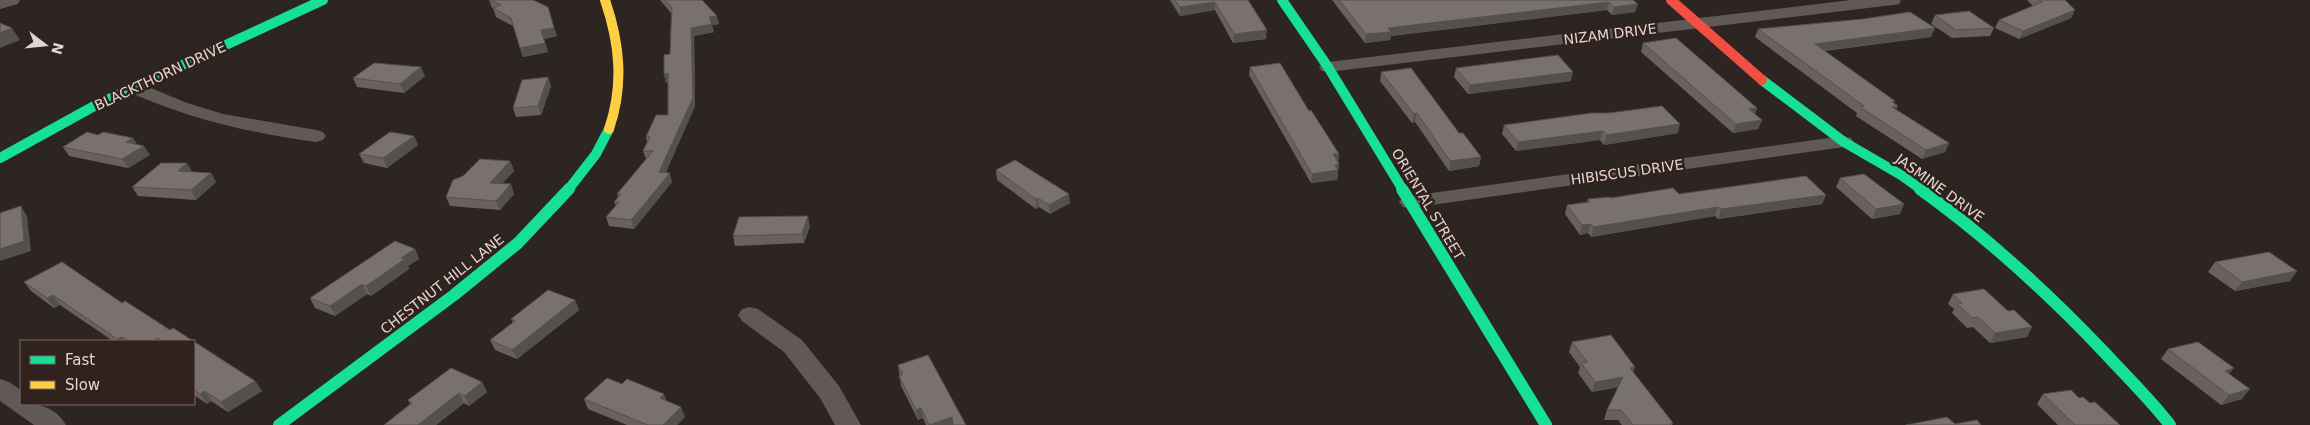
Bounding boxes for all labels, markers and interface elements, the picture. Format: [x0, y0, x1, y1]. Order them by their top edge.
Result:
north arrow [20, 20, 70, 70]
street label: NIZAM DRIVE [1563, 20, 1657, 48]
street label: BLACKTHORN DRIVE [92, 39, 228, 113]
text: N [48, 41, 67, 56]
street label: ORIENTAL STREET [1388, 145, 1468, 263]
street label: JASMINE DRIVE [1892, 150, 1987, 225]
street label: HIBISCUS DRIVE [1570, 156, 1684, 188]
street label: CHESTNUT HILL LANE [377, 231, 507, 337]
legend [20, 340, 195, 405]
text: Fast [65, 351, 95, 369]
text: Slow [65, 376, 100, 394]

